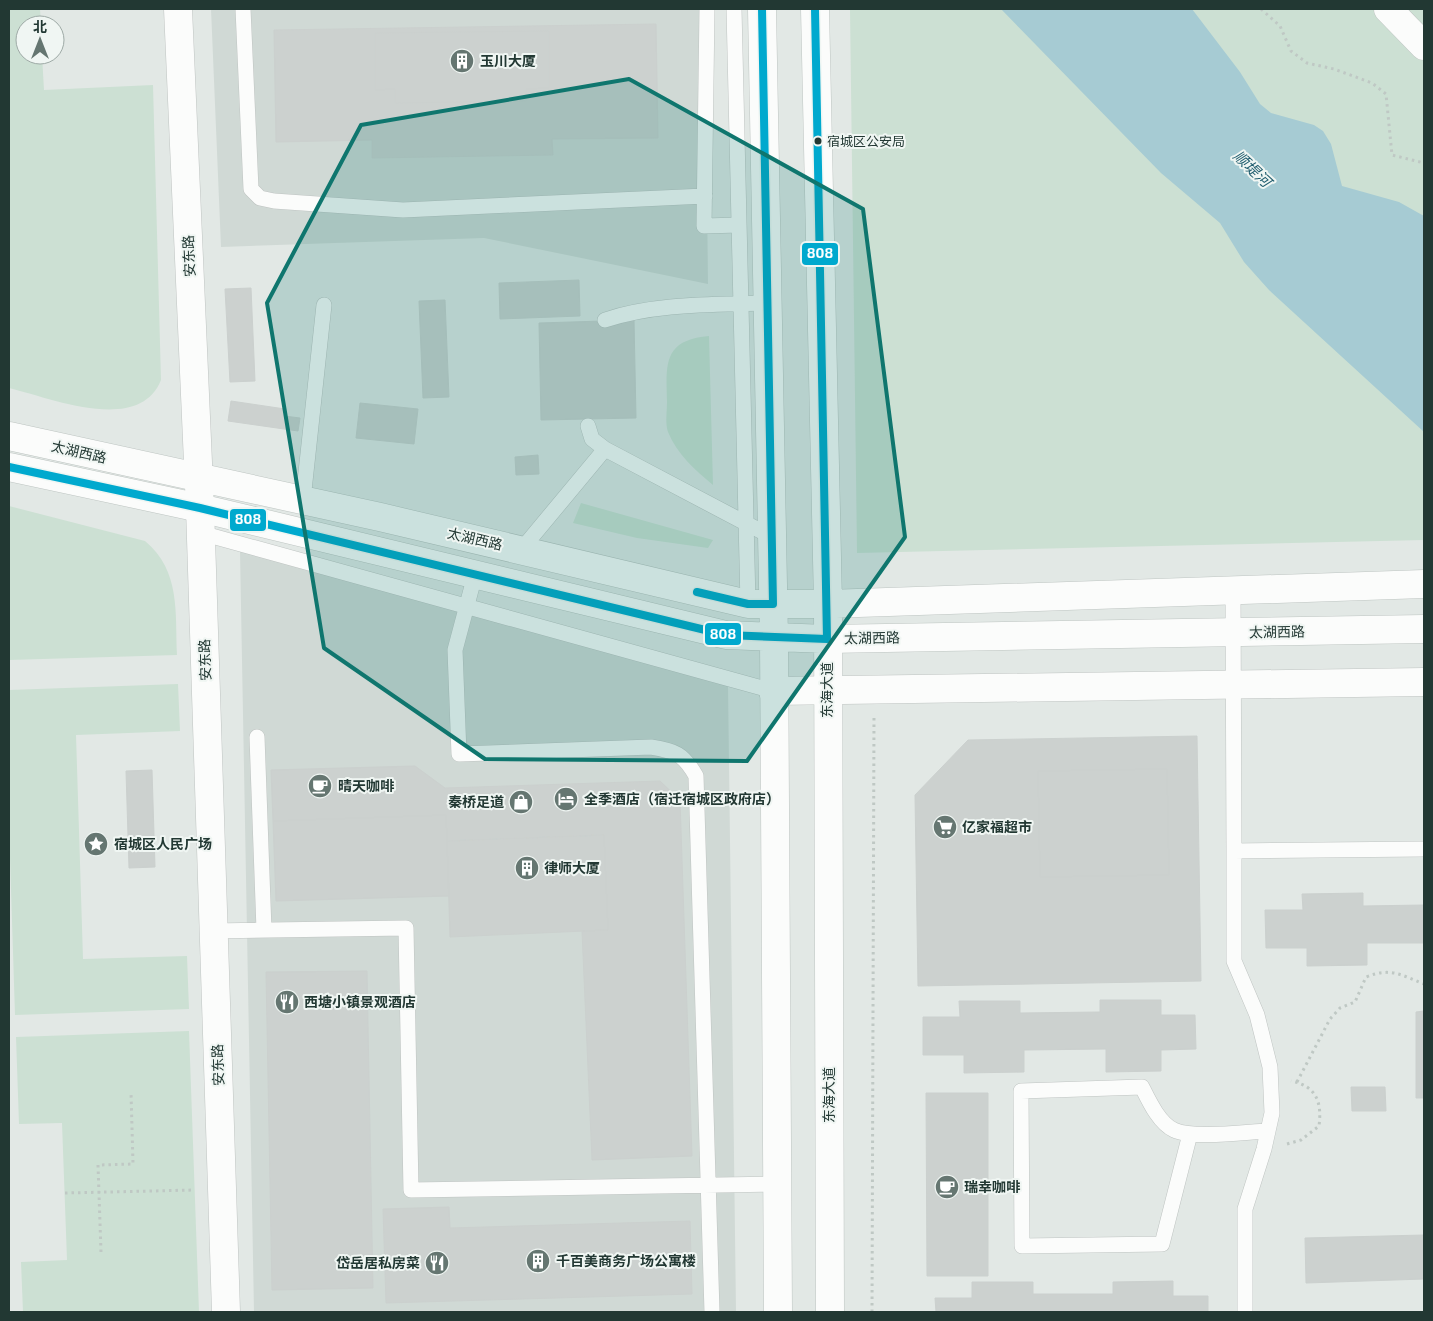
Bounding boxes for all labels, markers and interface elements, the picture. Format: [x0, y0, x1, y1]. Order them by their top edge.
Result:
north arrow [15, 15, 65, 65]
text: 北 [33, 18, 47, 35]
building icon: 玉川大厦 [449, 48, 475, 74]
place label: 玉川大厦 [480, 52, 536, 69]
place label: 宿城区公安局 [827, 133, 905, 149]
marker: 宿城区公安局 [813, 136, 823, 146]
water label: 顺堤河 [1230, 146, 1277, 192]
street label: 安东路 [179, 235, 198, 277]
line badge: 808 [801, 242, 839, 266]
text: 808 [807, 244, 833, 261]
street label: 太湖西路 [50, 437, 108, 466]
line badge: 808 [229, 508, 267, 532]
text: 808 [235, 510, 261, 527]
street label: 太湖西路 [446, 524, 504, 553]
line badge: 808 [704, 622, 742, 646]
street label: 太湖西路 [1249, 623, 1305, 640]
text: 808 [710, 625, 736, 642]
street label: 太湖西路 [844, 629, 900, 646]
street label: 安东路 [195, 639, 214, 681]
street label: 东海大道 [818, 662, 835, 718]
cafe icon: 晴天咖啡 [307, 773, 333, 799]
place label: 晴天咖啡 [338, 777, 395, 794]
hotel icon: 全季酒店（宿迁宿城区政府店） [553, 786, 579, 812]
shop icon: 秦桥足道 [508, 789, 534, 815]
place label: 全季酒店（宿迁宿城区政府店） [584, 790, 780, 807]
place label: 秦桥足道 [448, 793, 504, 810]
supermarket icon: 亿家福超市 [932, 814, 958, 840]
place label: 亿家福超市 [962, 818, 1032, 835]
place icon: 宿城区人民广场 [83, 831, 109, 857]
place label: 宿城区人民广场 [114, 835, 212, 852]
building icon: 律师大厦 [514, 855, 540, 881]
place label: 律师大厦 [544, 859, 600, 876]
restaurant icon: 西塘小镇景观酒店 [274, 989, 300, 1015]
place label: 西塘小镇景观酒店 [304, 993, 416, 1010]
street label: 安东路 [208, 1044, 227, 1086]
street label: 东海大道 [820, 1067, 837, 1123]
cafe icon: 瑞幸咖啡 [934, 1174, 960, 1200]
place label: 瑞幸咖啡 [964, 1178, 1021, 1195]
building icon: 千百美商务广场公寓楼 [525, 1248, 551, 1274]
restaurant icon: 岱岳居私房菜 [424, 1250, 450, 1276]
place label: 千百美商务广场公寓楼 [556, 1252, 696, 1269]
place label: 岱岳居私房菜 [336, 1254, 420, 1271]

